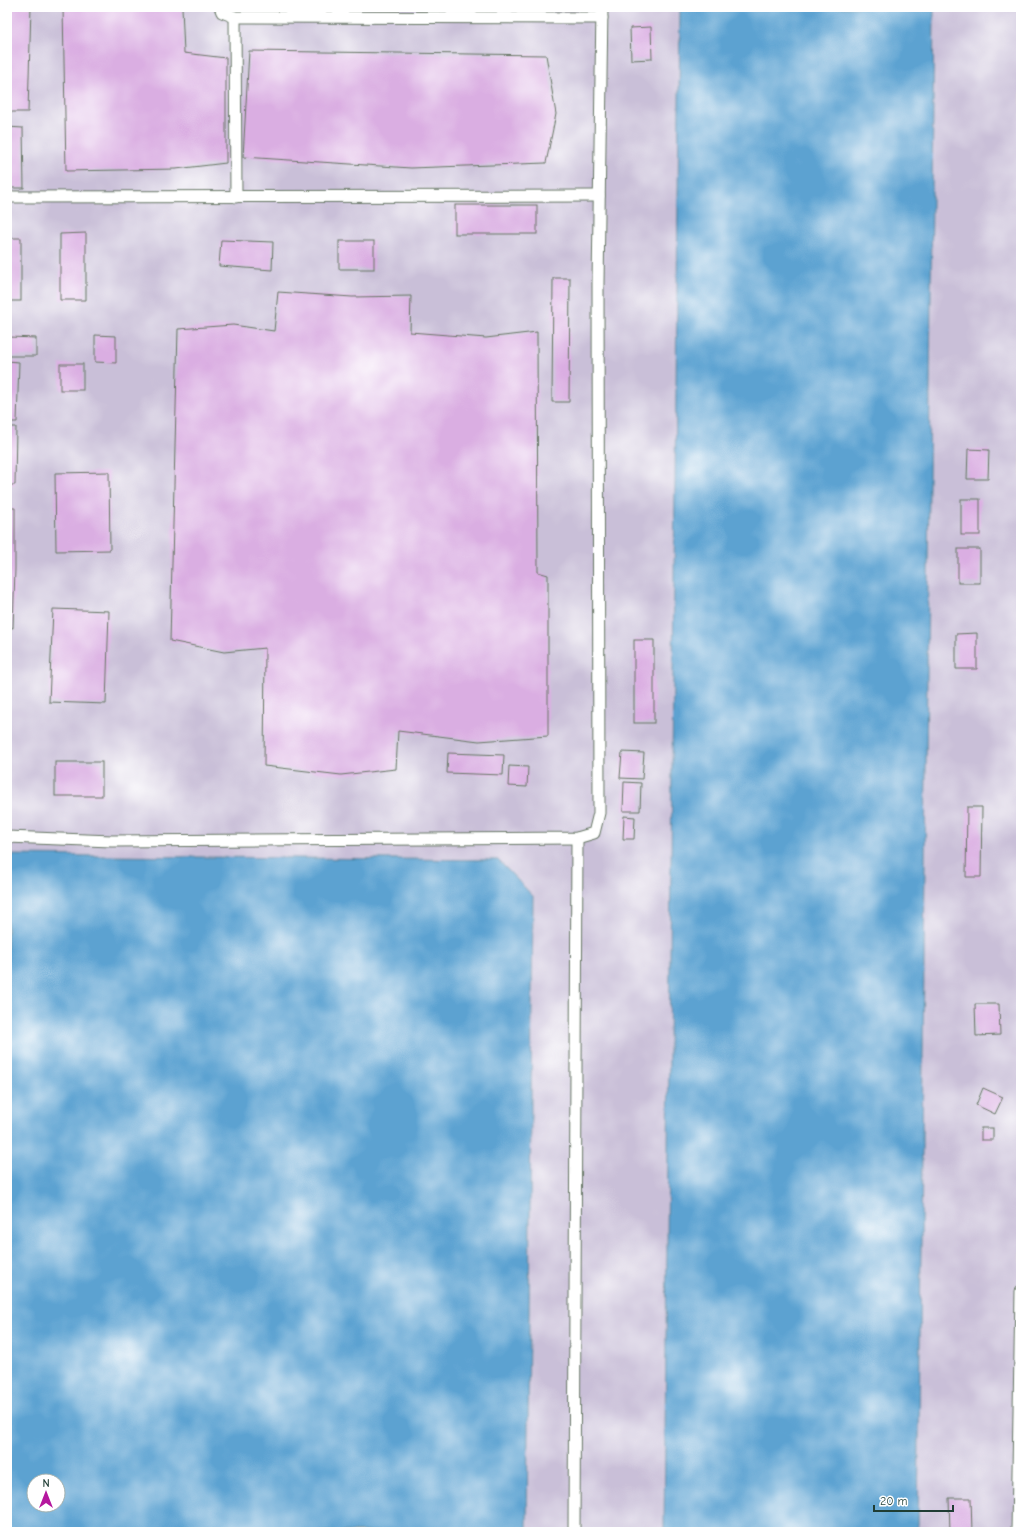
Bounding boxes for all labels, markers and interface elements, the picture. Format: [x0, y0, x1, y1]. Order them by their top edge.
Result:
north arrow [26, 1473, 66, 1513]
text: N [42, 1477, 50, 1490]
scale bar [874, 1487, 953, 1513]
text: 20 m [880, 1494, 908, 1508]

